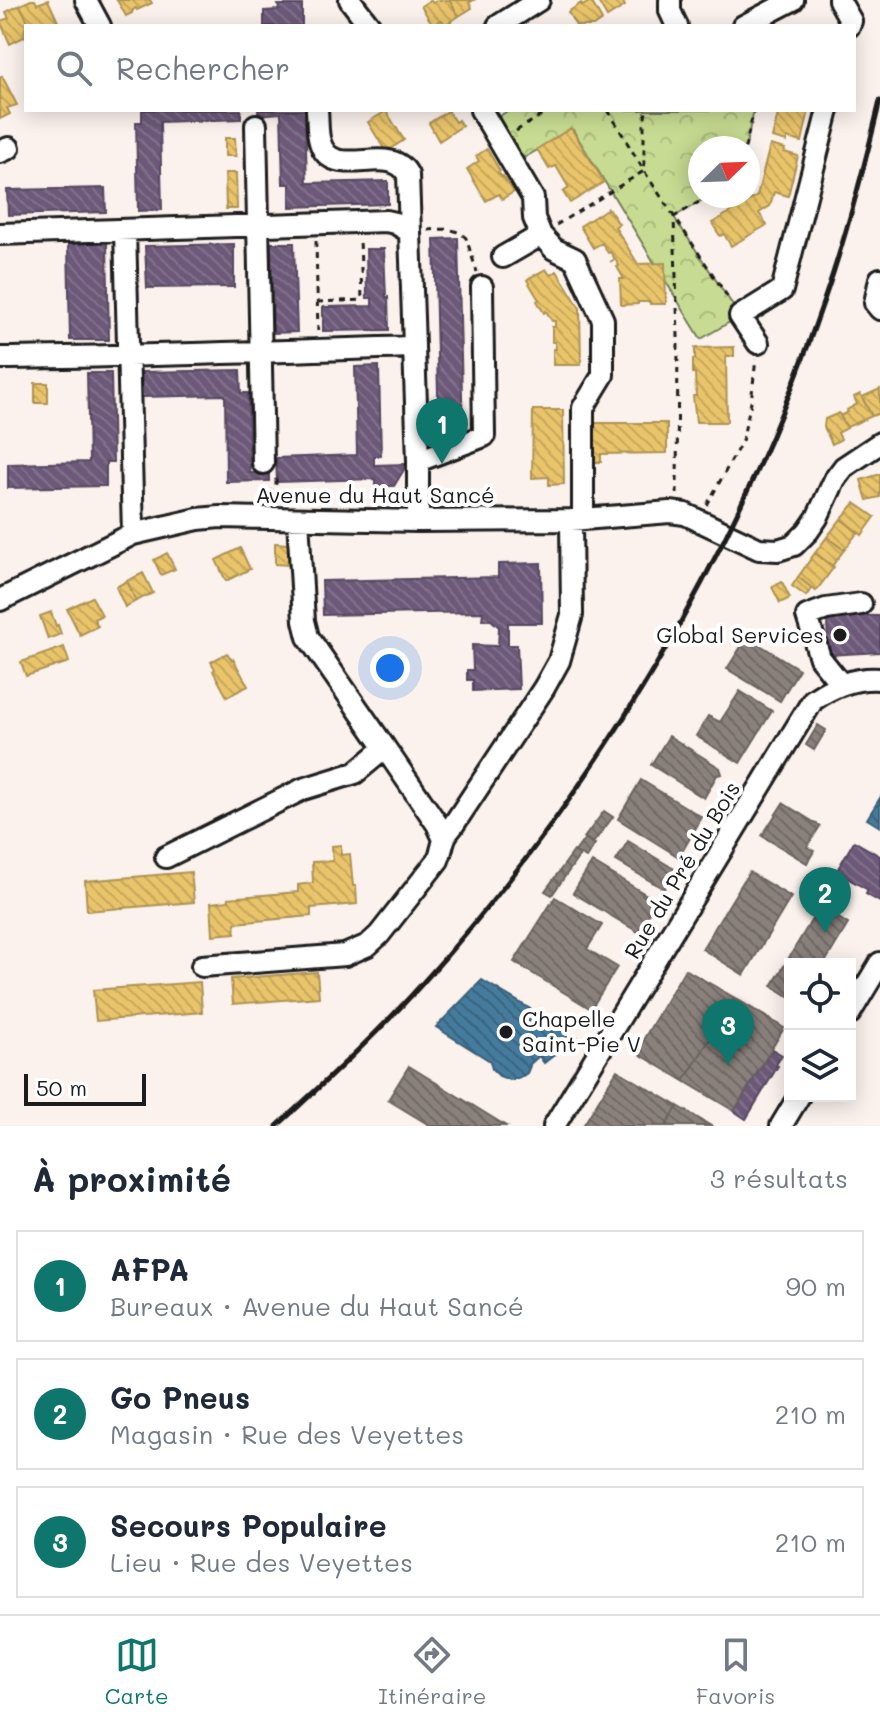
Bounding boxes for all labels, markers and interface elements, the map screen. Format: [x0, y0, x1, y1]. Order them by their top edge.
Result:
search box [24, 24, 856, 112]
icon: search [52, 46, 96, 90]
text: Rechercher [116, 48, 290, 88]
north arrow [688, 136, 760, 208]
pin: 1 [416, 398, 468, 464]
street label: Avenue du Haut Sancé [255, 480, 495, 509]
place label: Global Services [656, 620, 824, 649]
marker: Global Services [831, 626, 849, 644]
your location [370, 648, 410, 688]
street label: Rue du Pré du Bois [617, 776, 746, 964]
pin: 2 [799, 867, 851, 933]
map controls [784, 958, 856, 1102]
button: locate [784, 958, 856, 1030]
pin: 3 [702, 999, 754, 1065]
place label: Chapelle Saint-Pie V [522, 1004, 641, 1058]
marker: Chapelle Saint-Pie V [497, 1023, 515, 1041]
button: layers [784, 1030, 856, 1102]
scale bar [24, 1070, 146, 1106]
text: 50 m [36, 1073, 87, 1102]
text: À proximité [32, 1156, 231, 1201]
text: 3 résultats [710, 1161, 848, 1195]
text: AFPA [110, 1249, 189, 1289]
text: 1 [54, 1269, 66, 1303]
text: 90 m [786, 1269, 846, 1303]
text: Bureaux · Avenue du Haut Sancé [110, 1289, 524, 1323]
text: Go Pneus [110, 1377, 250, 1417]
text: 2 [53, 1397, 67, 1431]
text: 210 m [775, 1397, 846, 1431]
text: Magasin · Rue des Veyettes [110, 1417, 464, 1451]
text: Secours Populaire [110, 1505, 387, 1545]
text: 3 [52, 1525, 68, 1559]
text: 210 m [775, 1525, 846, 1559]
text: Lieu · Rue des Veyettes [110, 1545, 413, 1579]
tab: Carte [105, 1633, 169, 1710]
tab: Itinéraire [378, 1633, 486, 1710]
tab: Favoris [696, 1633, 775, 1710]

